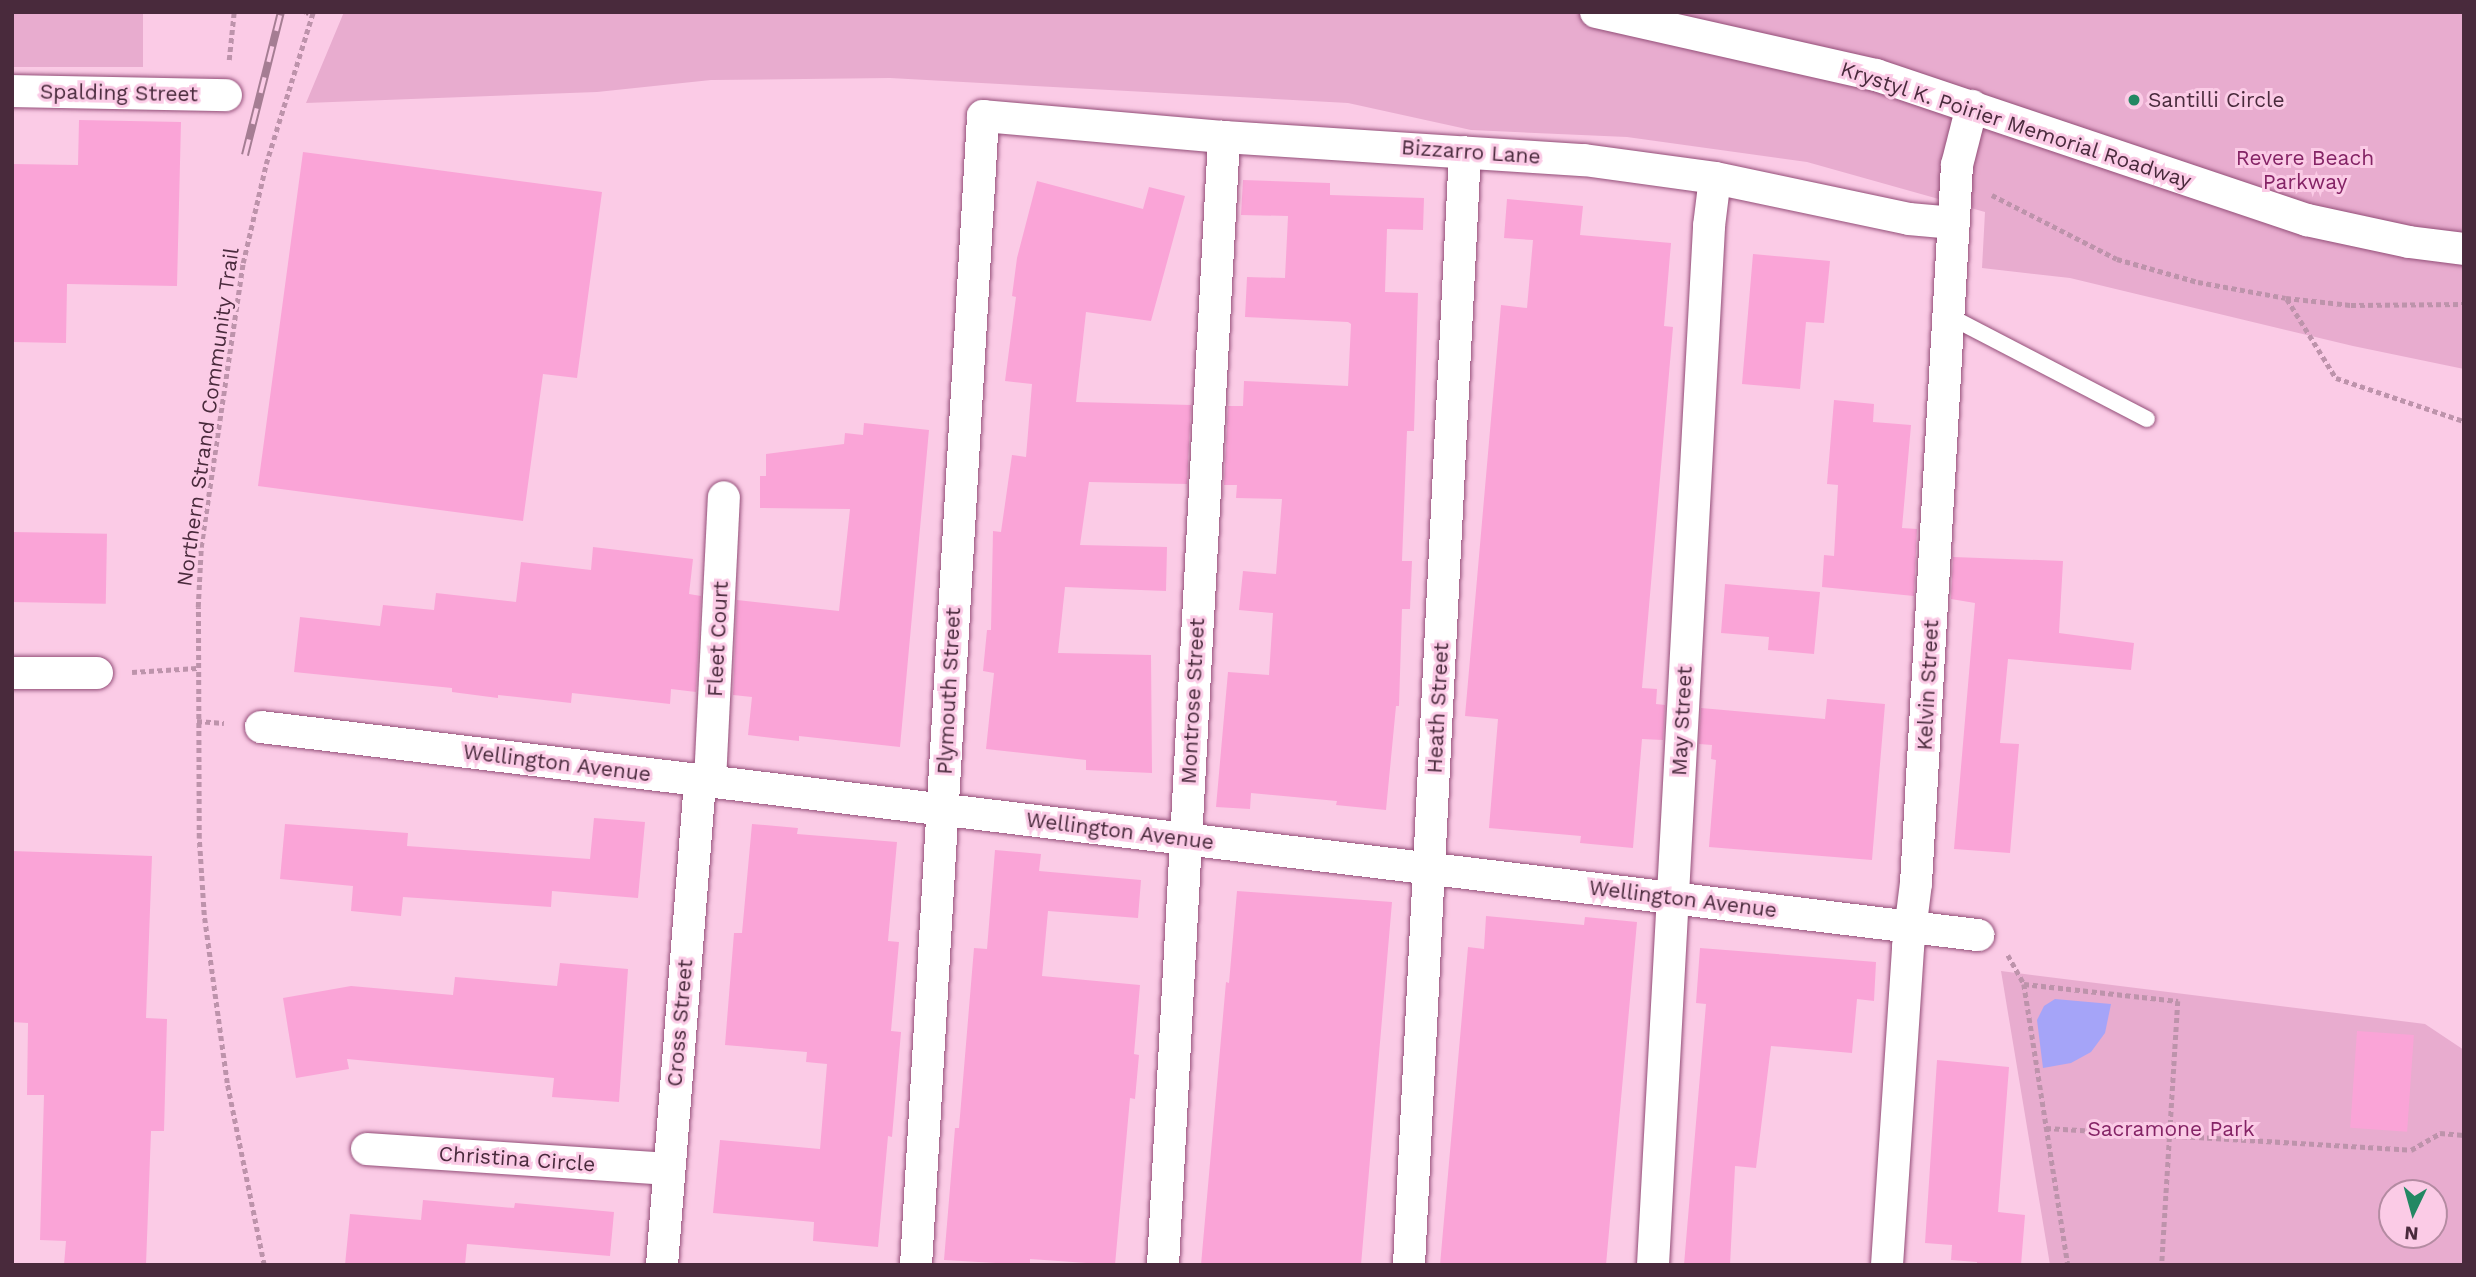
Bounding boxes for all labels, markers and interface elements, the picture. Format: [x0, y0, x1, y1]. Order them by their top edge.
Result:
street label: Krystyl K. Poirier Memorial Roadway [1836, 56, 2196, 194]
street label: Spalding Street [40, 79, 198, 107]
place label: Santilli Circle [2148, 87, 2284, 113]
marker: Santilli Circle [2126, 92, 2142, 108]
street label: Bizzarro Lane [1400, 135, 1542, 169]
park label: Revere Beach Parkway [2236, 145, 2374, 195]
street label: Northern Strand Community Trail [172, 245, 244, 589]
street label: Fleet Court [702, 581, 734, 697]
street label: Plymouth Street [932, 607, 966, 775]
street label: Montrose Street [1176, 617, 1210, 785]
street label: Kelvin Street [1912, 619, 1944, 751]
street label: Heath Street [1422, 642, 1454, 774]
street label: May Street [1667, 665, 1697, 777]
street label: Wellington Avenue [461, 739, 653, 787]
street label: Wellington Avenue [1024, 807, 1216, 855]
street label: Wellington Avenue [1587, 875, 1779, 923]
street label: Cross Street [662, 958, 698, 1088]
park label: Sacramone Park [2087, 1116, 2255, 1142]
street label: Christina Circle [438, 1141, 596, 1177]
north arrow [2378, 1179, 2448, 1249]
text: N [2403, 1221, 2419, 1245]

